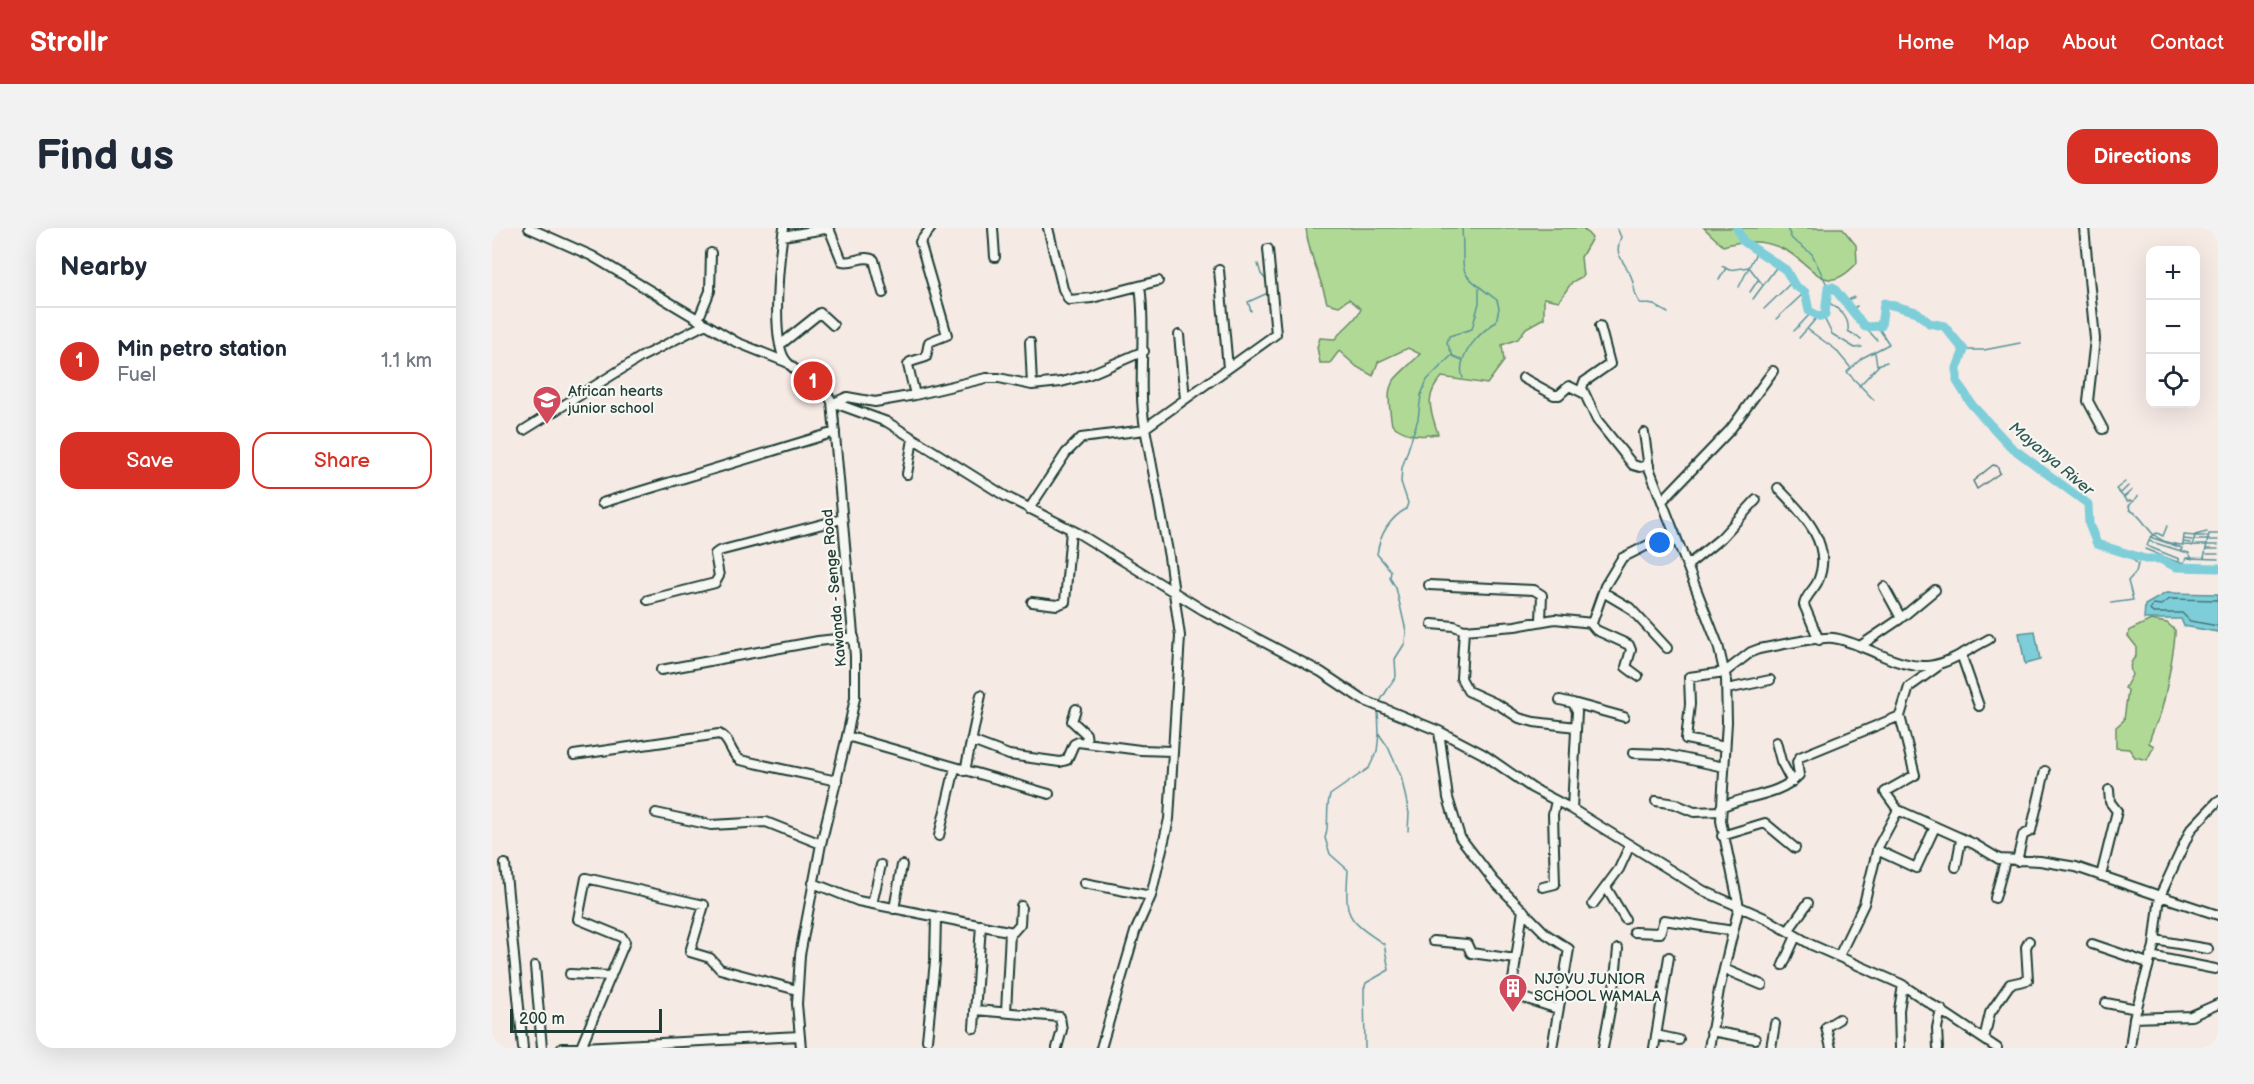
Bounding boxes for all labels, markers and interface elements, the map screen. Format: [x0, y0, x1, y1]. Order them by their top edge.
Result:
text: Strollr [30, 26, 108, 59]
text: Home [1897, 30, 1954, 55]
text: Map [1987, 30, 2029, 55]
text: About [2062, 30, 2117, 55]
text: Contact [2150, 30, 2224, 55]
button: Directions [2067, 129, 2218, 184]
text: Find us [36, 131, 174, 182]
map controls [2146, 246, 2200, 408]
button: + [2146, 246, 2200, 300]
text: Nearby [60, 252, 147, 283]
button: − [2146, 300, 2200, 354]
text: Min petro station [117, 336, 287, 363]
text: 1 [75, 349, 84, 373]
text: 1.1 km [381, 349, 432, 373]
button: locate [2146, 354, 2200, 408]
pin: 1 [794, 358, 832, 404]
text: Fuel [117, 363, 156, 387]
place label: African hearts junior school [567, 382, 663, 418]
school or university icon: African hearts junior school [531, 384, 563, 426]
water label: Mayanya River [2005, 418, 2098, 501]
button: Save [60, 432, 240, 489]
button: Share [252, 432, 432, 489]
street label: Kawanda - Senge Road [818, 508, 851, 668]
your location [1645, 528, 1674, 557]
place label: NJOVU JUNIOR SCHOOL WAMALA [1534, 970, 1662, 1006]
building icon: NJOVU JUNIOR SCHOOL WAMALA [1497, 972, 1529, 1014]
scale bar [510, 1006, 662, 1034]
text: 200 m [519, 1010, 565, 1029]

